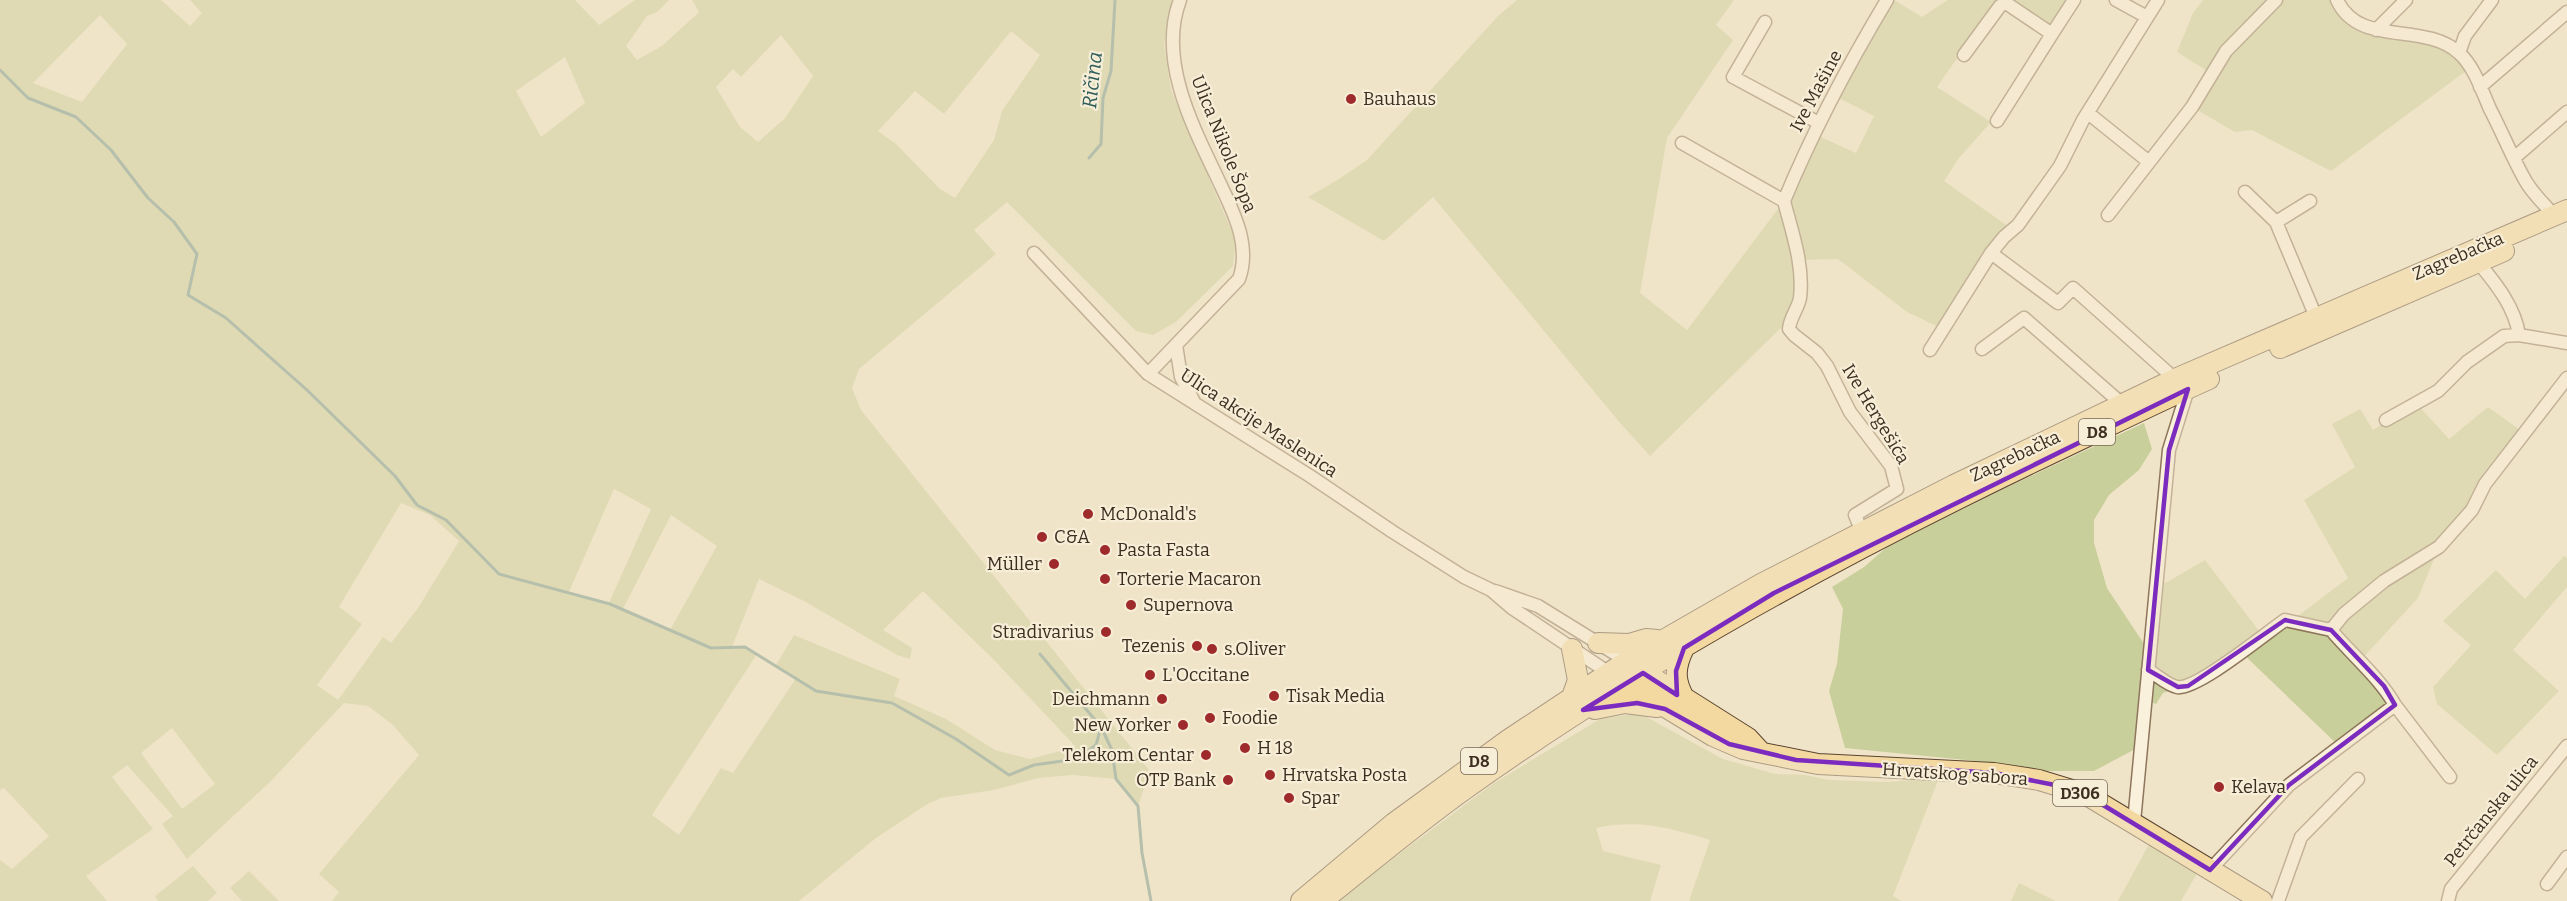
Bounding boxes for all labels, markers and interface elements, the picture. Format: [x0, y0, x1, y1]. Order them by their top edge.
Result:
street label: Ive Mašine [1785, 46, 1847, 136]
water label: Ričina [1077, 50, 1107, 110]
street label: Ulica Nikole Šopa [1186, 72, 1262, 216]
place label: Bauhaus [1363, 88, 1436, 110]
marker: Bauhaus [1344, 92, 1358, 106]
street label: Zagrebačka [2409, 227, 2507, 285]
street label: Ive Hergešića [1838, 360, 1915, 468]
street label: Ulica akcije Maslenica [1176, 364, 1342, 482]
road number: D8 [2079, 419, 2115, 445]
street label: Zagrebačka [1966, 425, 2064, 486]
place label: McDonald's [1100, 503, 1197, 525]
marker: McDonald's [1081, 507, 1095, 521]
place label: C&A [1054, 526, 1090, 548]
marker: C&A [1035, 530, 1049, 544]
place label: Pasta Fasta [1117, 539, 1210, 561]
marker: Pasta Fasta [1098, 543, 1112, 557]
place label: Müller [987, 553, 1042, 575]
marker: Müller [1047, 557, 1061, 571]
place label: Torterie Macaron [1117, 568, 1262, 590]
marker: Torterie Macaron [1098, 572, 1112, 586]
place label: Supernova [1143, 594, 1233, 616]
marker: Supernova [1124, 598, 1138, 612]
place label: Stradivarius [992, 621, 1094, 643]
marker: Stradivarius [1099, 625, 1113, 639]
place label: Tezenis [1122, 635, 1185, 657]
place label: s.Oliver [1224, 638, 1286, 660]
marker: Tezenis [1190, 639, 1204, 653]
marker: s.Oliver [1205, 642, 1219, 656]
place label: L'Occitane [1162, 664, 1250, 686]
marker: L'Occitane [1143, 668, 1157, 682]
place label: Tisak Media [1286, 685, 1385, 707]
place label: Deichmann [1052, 688, 1151, 710]
marker: Tisak Media [1267, 689, 1281, 703]
marker: Deichmann [1155, 692, 1169, 706]
place label: Foodie [1222, 707, 1278, 729]
marker: Foodie [1203, 711, 1217, 725]
place label: New Yorker [1074, 714, 1171, 736]
marker: New Yorker [1176, 718, 1190, 732]
place label: H 18 [1257, 737, 1293, 759]
marker: H 18 [1238, 741, 1252, 755]
place label: Telekom Centar [1062, 744, 1194, 766]
marker: Telekom Centar [1199, 748, 1213, 762]
road number: D8 [1461, 748, 1497, 774]
street label: Petrčanska ulica [2439, 751, 2543, 871]
street label: Hrvatskog sabora [1881, 758, 2029, 790]
place label: Hrvatska Posta [1282, 764, 1407, 786]
marker: Hrvatska Posta [1263, 768, 1277, 782]
place label: OTP Bank [1136, 769, 1217, 791]
marker: OTP Bank [1221, 773, 1235, 787]
place label: Kelava [2231, 776, 2286, 798]
road number: D306 [2053, 780, 2107, 806]
marker: Kelava [2212, 780, 2226, 794]
place label: Spar [1301, 787, 1340, 809]
marker: Spar [1282, 791, 1296, 805]

